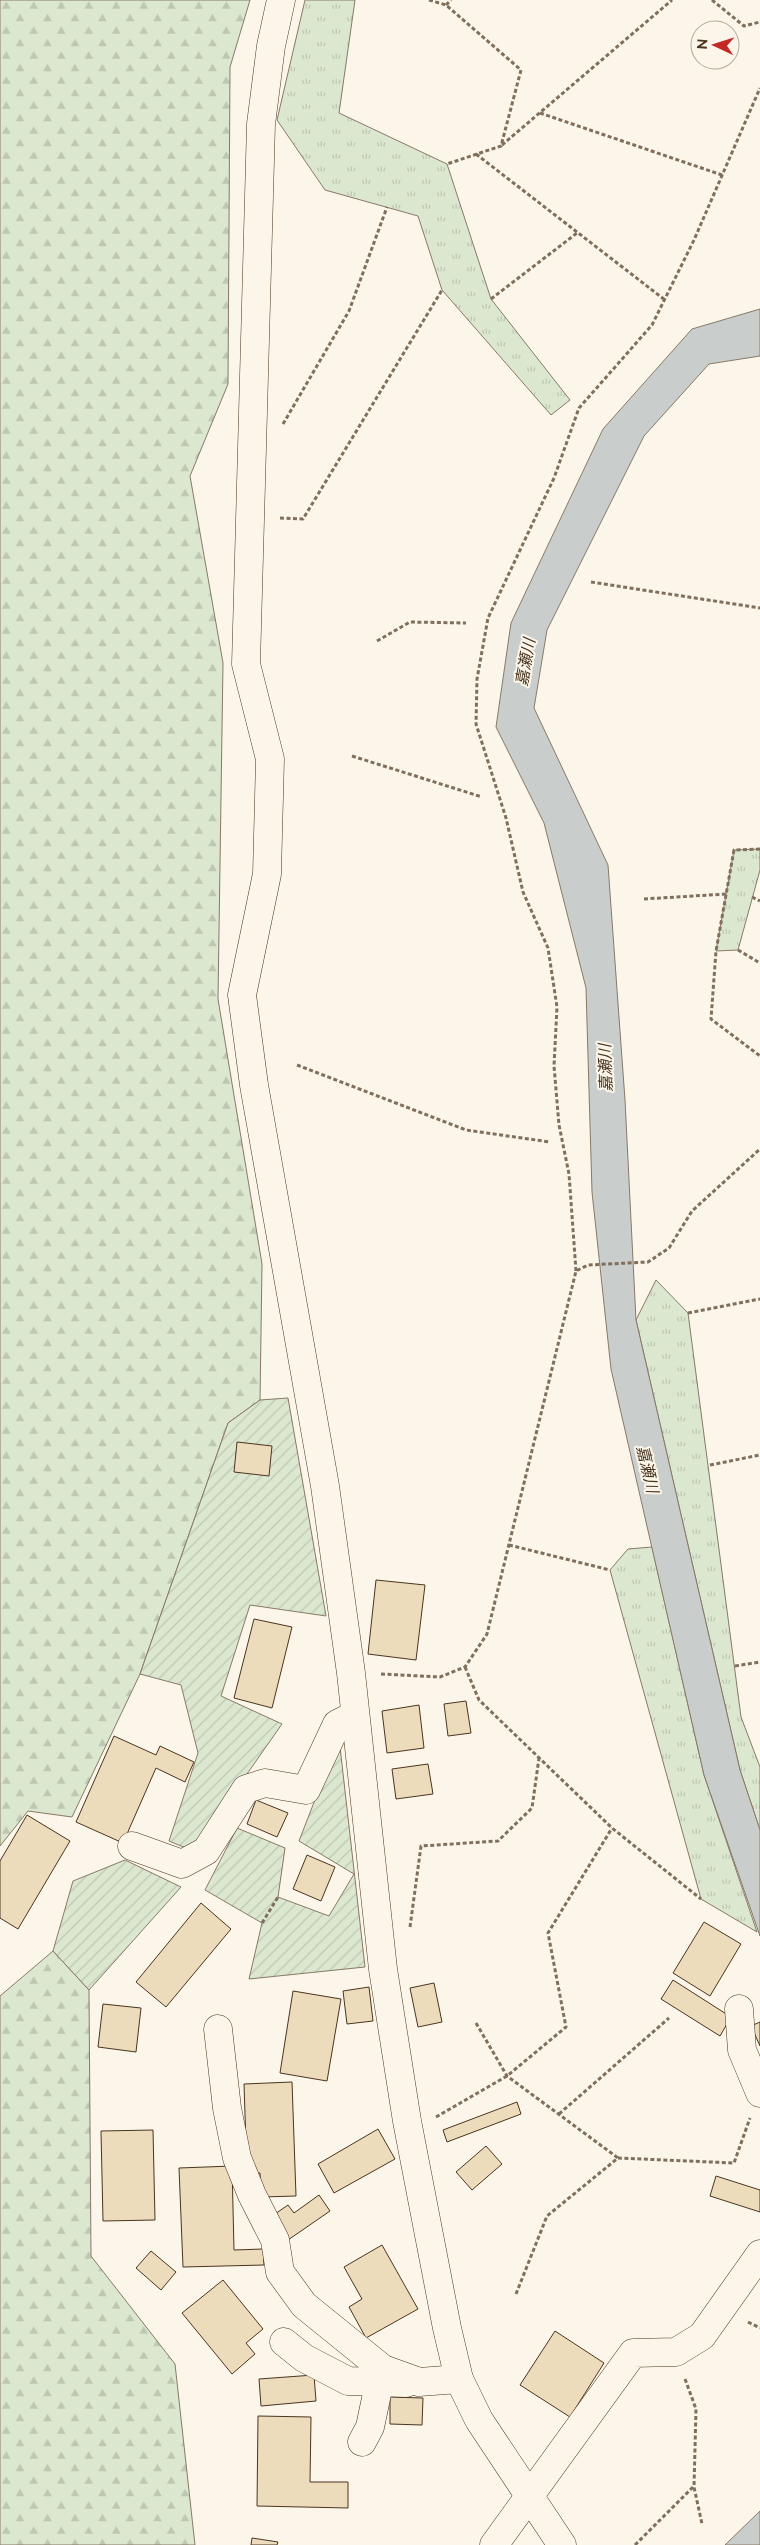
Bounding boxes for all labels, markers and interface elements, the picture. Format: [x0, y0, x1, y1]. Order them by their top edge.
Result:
north arrow [690, 20, 740, 70]
text: N [694, 38, 710, 50]
water label: 嘉瀬川 [512, 635, 539, 687]
water label: 嘉瀬川 [595, 1042, 616, 1092]
water label: 嘉瀬川 [633, 1444, 663, 1497]

